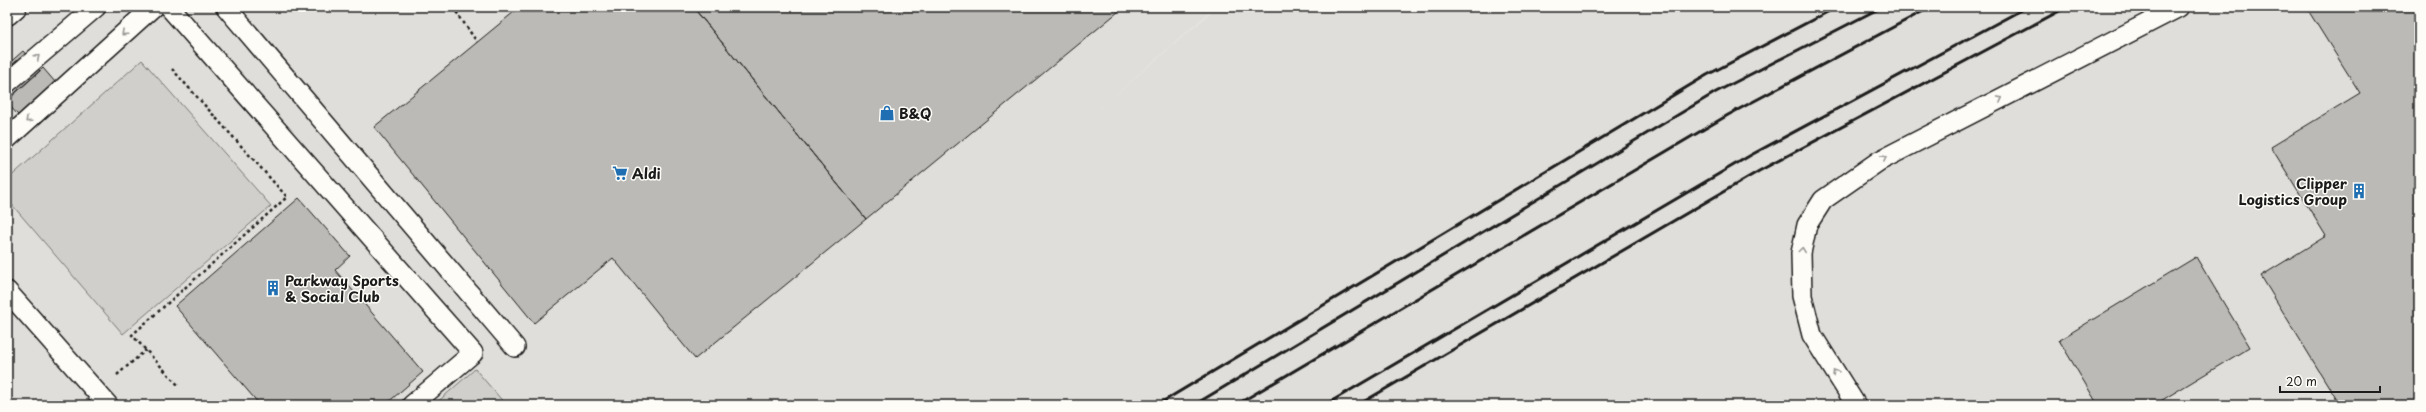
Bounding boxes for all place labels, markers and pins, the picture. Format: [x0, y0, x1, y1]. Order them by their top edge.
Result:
place label: B&Q [899, 103, 931, 124]
shop icon: B&Q [878, 104, 896, 122]
place label: Aldi [632, 163, 661, 184]
supermarket icon: Aldi [611, 164, 629, 182]
place label: Clipper Logistics Group [2238, 173, 2348, 210]
building icon: Clipper Logistics Group [2350, 182, 2368, 200]
place label: Parkway Sports & Social Club [285, 270, 399, 307]
building icon: Parkway Sports & Social Club [264, 279, 282, 297]

